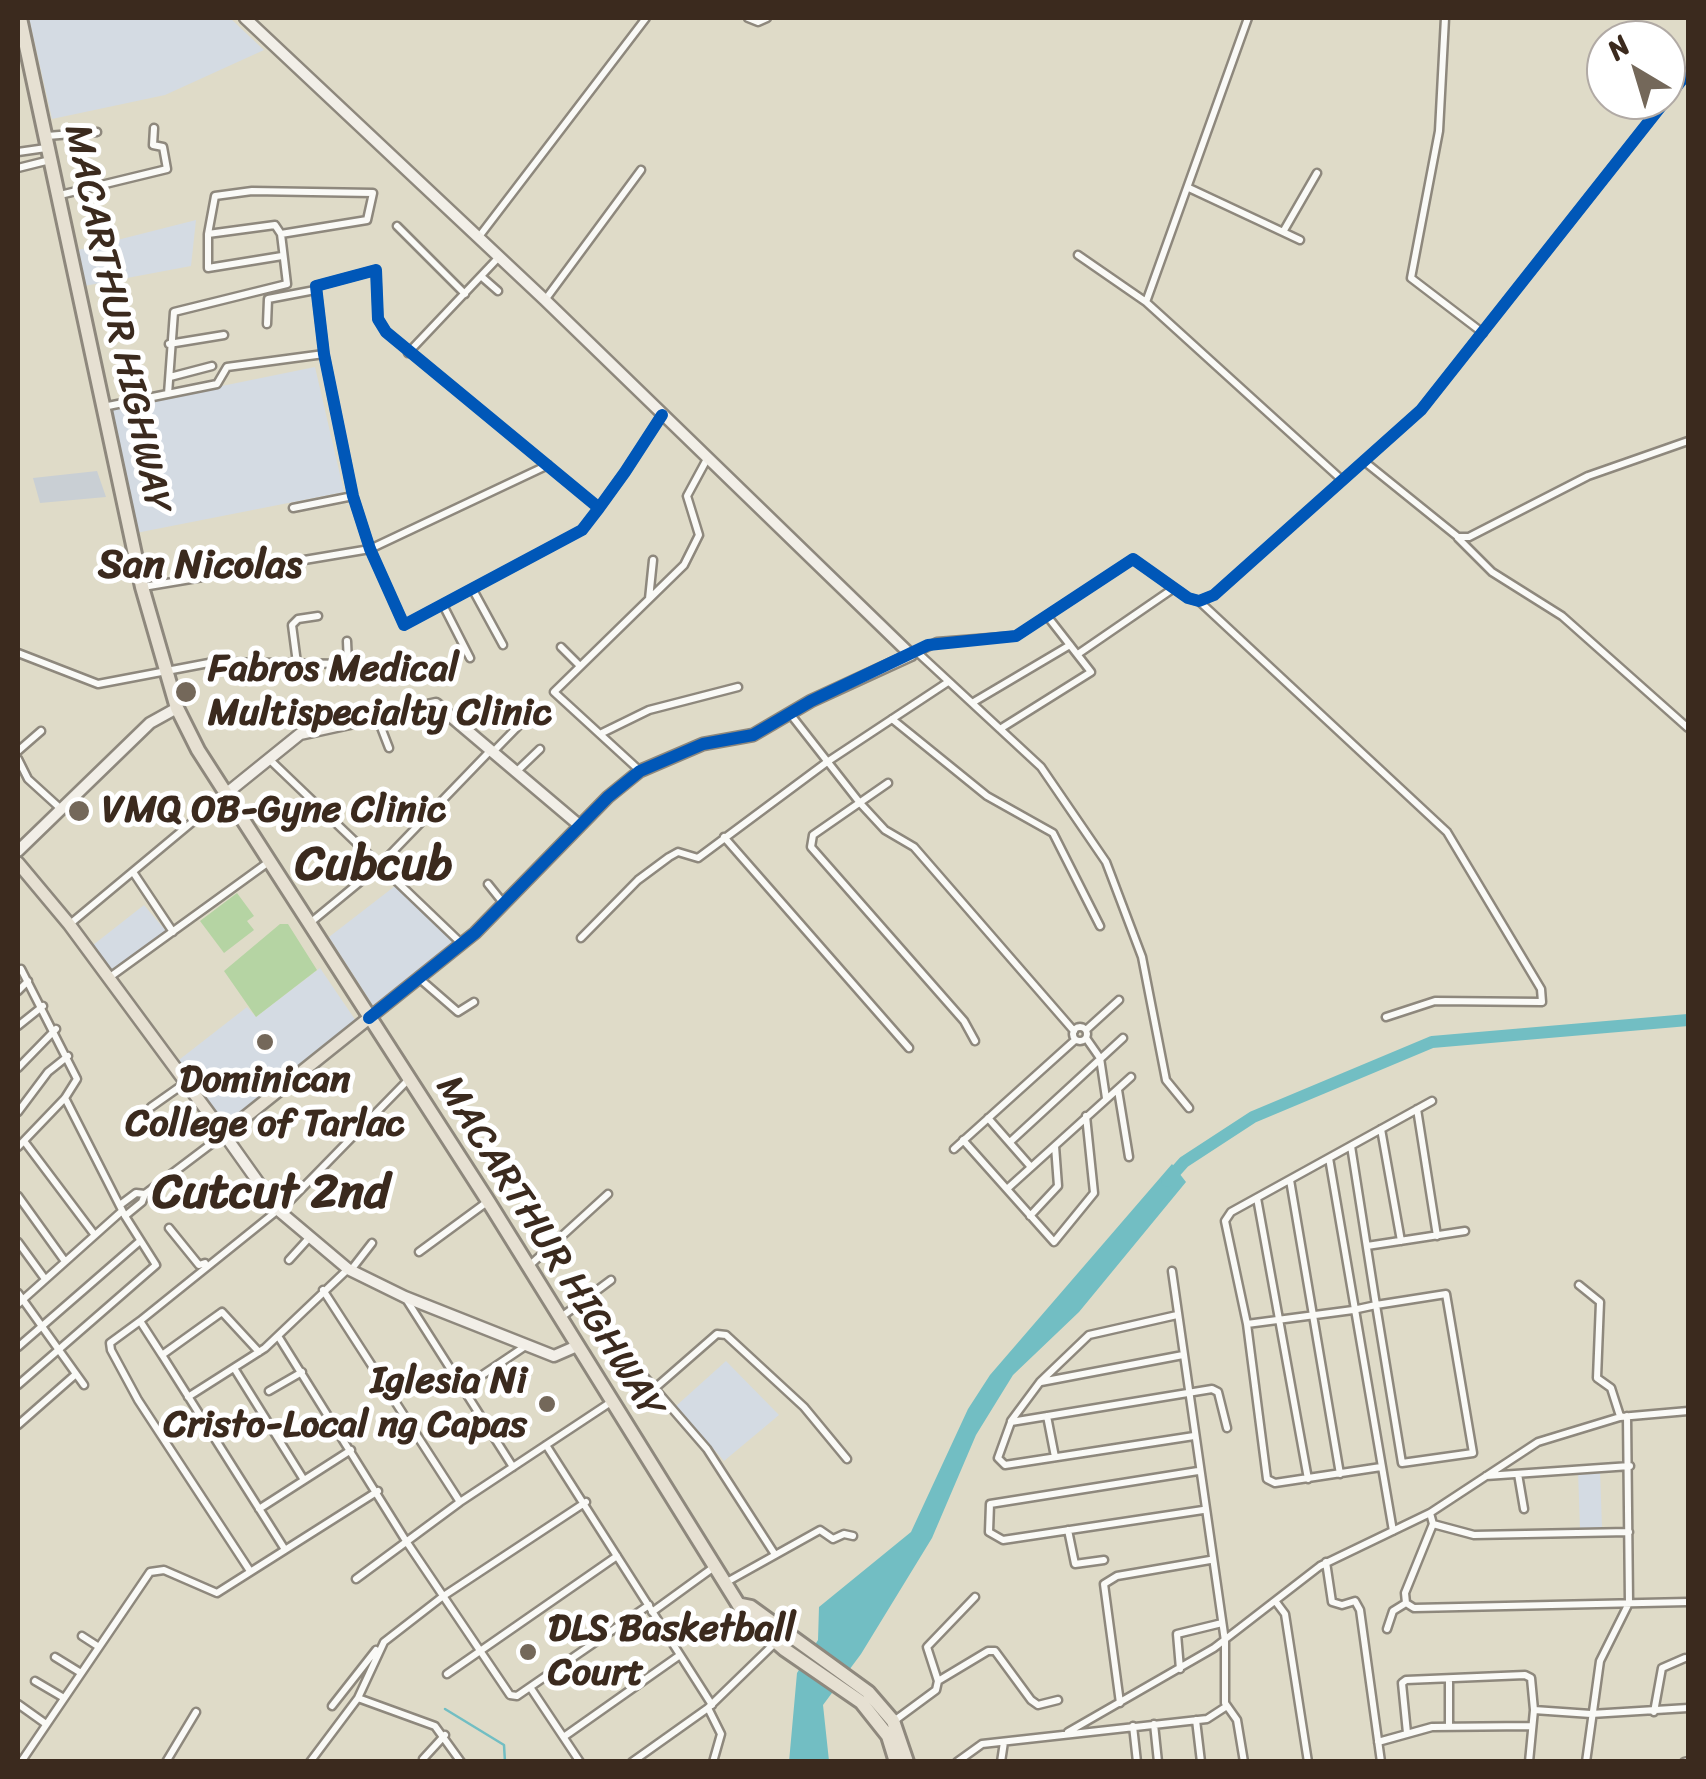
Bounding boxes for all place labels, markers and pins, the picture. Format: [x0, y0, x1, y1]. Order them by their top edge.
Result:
place label: Fabros Medical Multispecialty Clinic [208, 647, 552, 736]
marker: Fabros Medical Multispecialty Clinic [173, 679, 199, 705]
place label: VMQ OB-Gyne Clinic [102, 788, 446, 834]
marker: VMQ OB-Gyne Clinic [66, 798, 92, 824]
marker: Dominican College of Tarlac [254, 1031, 276, 1053]
place label: Dominican College of Tarlac [126, 1058, 404, 1148]
place label: Iglesia Ni Cristo-Local ng Capas [163, 1359, 527, 1448]
marker: Iglesia Ni Cristo-Local ng Capas [536, 1393, 558, 1415]
place label: DLS Basketball Court [548, 1607, 796, 1696]
marker: DLS Basketball Court [517, 1641, 539, 1663]

